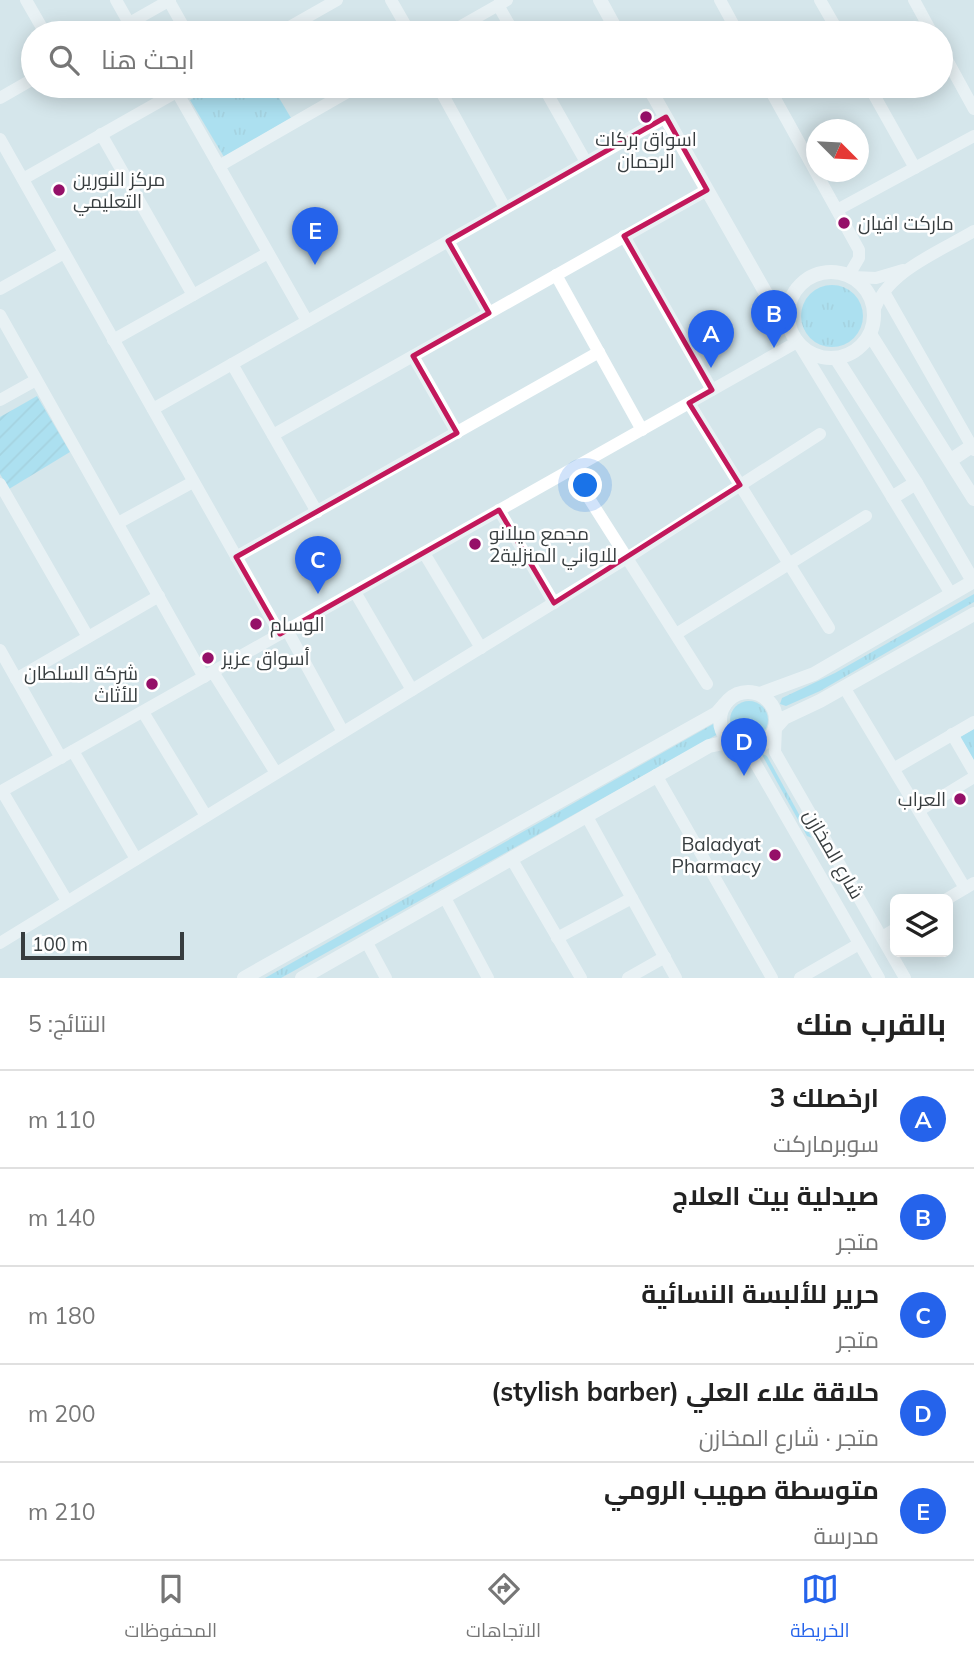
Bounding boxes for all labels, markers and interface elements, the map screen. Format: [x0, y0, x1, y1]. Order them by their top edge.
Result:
search box [21, 21, 953, 98]
icon: search [45, 41, 83, 79]
text: ابحث هنا [101, 43, 195, 76]
marker: اسواق بركات الرحمان [638, 109, 654, 125]
north arrow [806, 119, 869, 182]
place label: اسواق بركات الرحمان [595, 127, 697, 173]
place label: مركز النورين التعليمي [73, 167, 165, 216]
marker: مركز النورين التعليمي [51, 182, 67, 198]
pin: E [292, 207, 338, 265]
place label: ماركت افيان [858, 211, 954, 235]
marker: ماركت افيان [836, 215, 852, 231]
pin: B [751, 290, 797, 348]
pin: A [688, 310, 734, 368]
your location [568, 468, 602, 502]
place label: مجمع ميلانو للاواني المنزلية2 [489, 521, 617, 570]
pin: C [295, 536, 341, 594]
marker: مجمع ميلانو للاواني المنزلية2 [467, 536, 483, 552]
place label: الوسام [270, 612, 325, 638]
marker: الوسام [248, 616, 264, 632]
place label: أسواق عزيز [221, 646, 310, 671]
marker: أسواق عزيز [200, 650, 216, 666]
place label: شركة السلطان للأثاث [24, 661, 138, 707]
marker: شركة السلطان للأثاث [144, 676, 160, 692]
pin: D [721, 718, 767, 776]
place label: العراب [898, 787, 946, 811]
marker: العراب [952, 791, 968, 807]
street label: شارع المخازن [797, 805, 869, 904]
place label: Baladyat Pharmacy [672, 832, 761, 878]
marker: Baladyat Pharmacy [767, 847, 783, 863]
map controls [890, 894, 953, 957]
button: layers [890, 894, 953, 957]
scale bar [21, 929, 184, 961]
text: 100 m [32, 932, 88, 956]
text: بالقرب منك [796, 1005, 946, 1043]
text: النتائج: 5 [28, 1009, 106, 1038]
text: ارخصلك 3 [770, 1081, 879, 1114]
text: 110 m [28, 1105, 96, 1134]
text: A [914, 1105, 932, 1134]
text: سوبرماركت [773, 1129, 879, 1158]
text: صيدلية بيت العلاج [672, 1179, 879, 1212]
text: 140 m [28, 1203, 96, 1232]
text: B [915, 1203, 931, 1232]
text: متجر [837, 1227, 879, 1256]
text: حرير للألبسة النسائية [641, 1277, 879, 1310]
text: 180 m [28, 1301, 96, 1330]
text: C [915, 1301, 931, 1330]
text: متجر [837, 1325, 879, 1354]
text: حلاقة علاء العلي (stylish barber) [491, 1375, 879, 1408]
text: 200 m [28, 1399, 96, 1428]
text: D [914, 1399, 932, 1428]
text: متجر · شارع المخازن [699, 1423, 879, 1452]
text: متوسطة صهيب الرومي [604, 1473, 879, 1506]
text: 210 m [28, 1497, 96, 1526]
text: E [916, 1497, 930, 1526]
text: مدرسة [814, 1521, 879, 1550]
tab: المحفوظات [125, 1570, 217, 1648]
tab: الاتجاهات [466, 1570, 541, 1648]
tab: الخريطة [790, 1570, 850, 1648]

